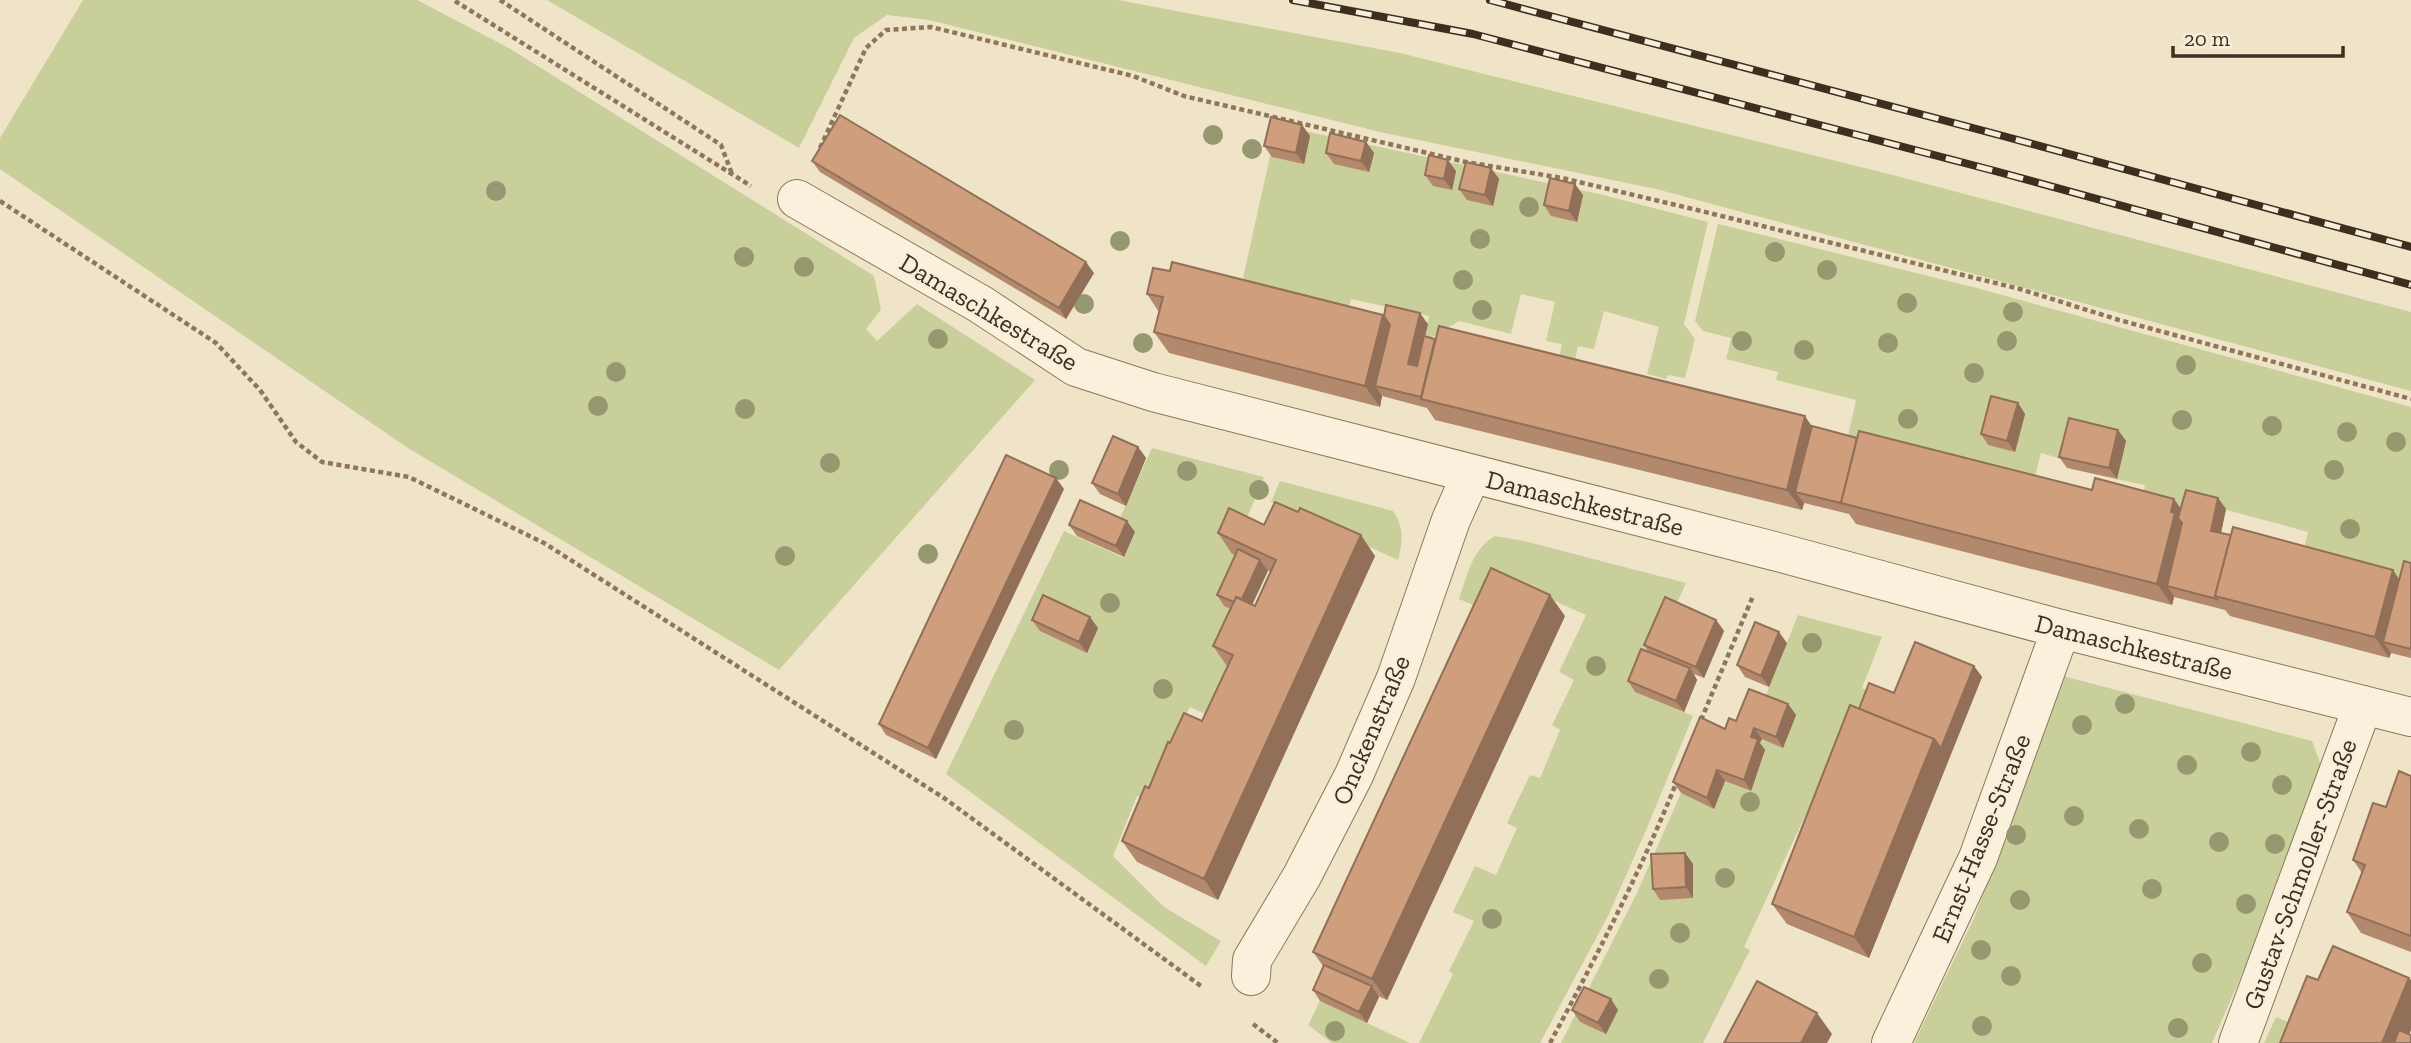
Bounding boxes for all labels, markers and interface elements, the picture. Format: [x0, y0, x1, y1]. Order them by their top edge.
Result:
scale bar [2173, 14, 2343, 58]
text: 20 m [2184, 26, 2230, 51]
street label: Damaschkestraße [894, 246, 1084, 378]
street label: Damaschkestraße [1483, 463, 1687, 543]
street label: Damaschkestraße [2032, 607, 2236, 687]
street label: Onckenstraße [1325, 650, 1417, 810]
street label: Ernst-Hasse-Straße [1924, 729, 2038, 947]
street label: Gustav-Schmoller-Straße [2236, 734, 2364, 1014]

